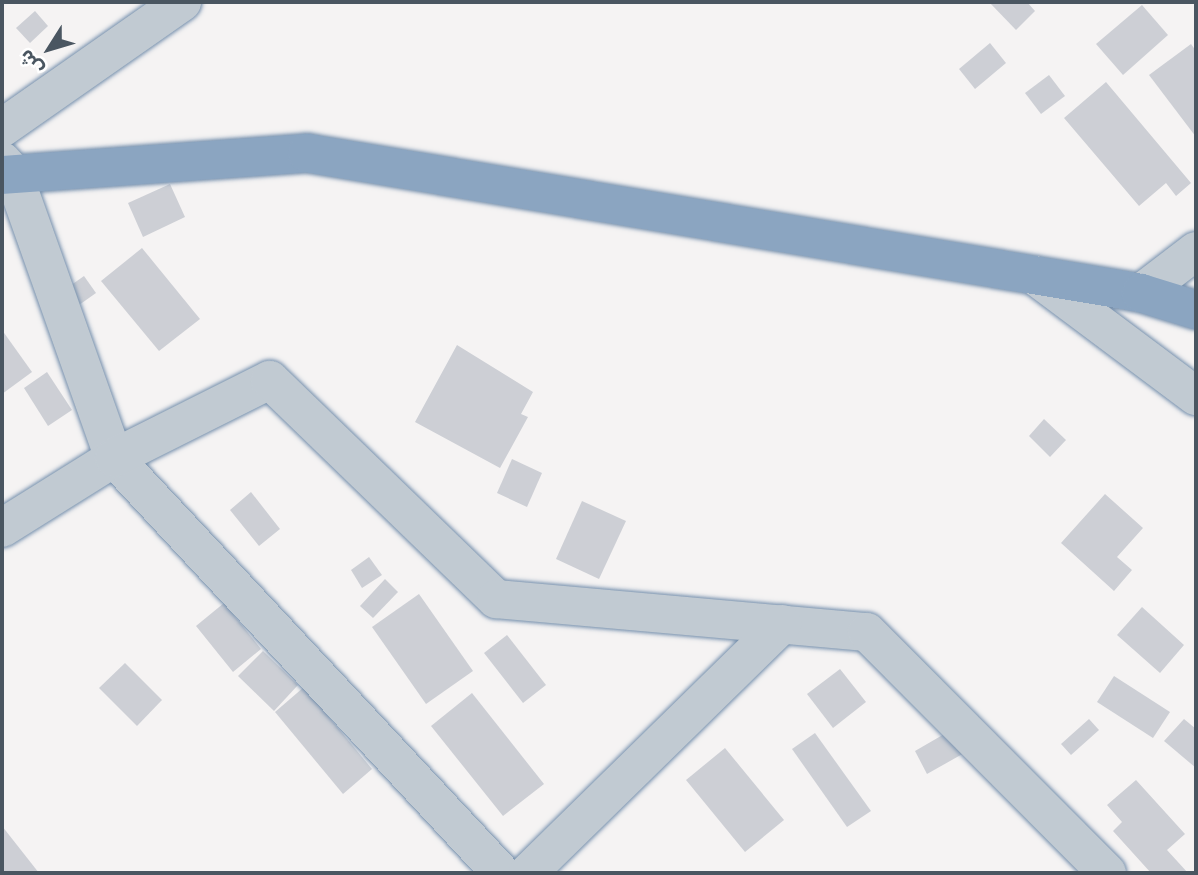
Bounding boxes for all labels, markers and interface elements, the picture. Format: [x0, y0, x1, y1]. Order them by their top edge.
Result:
north arrow [14, 14, 84, 84]
text: ش [16, 46, 47, 78]

